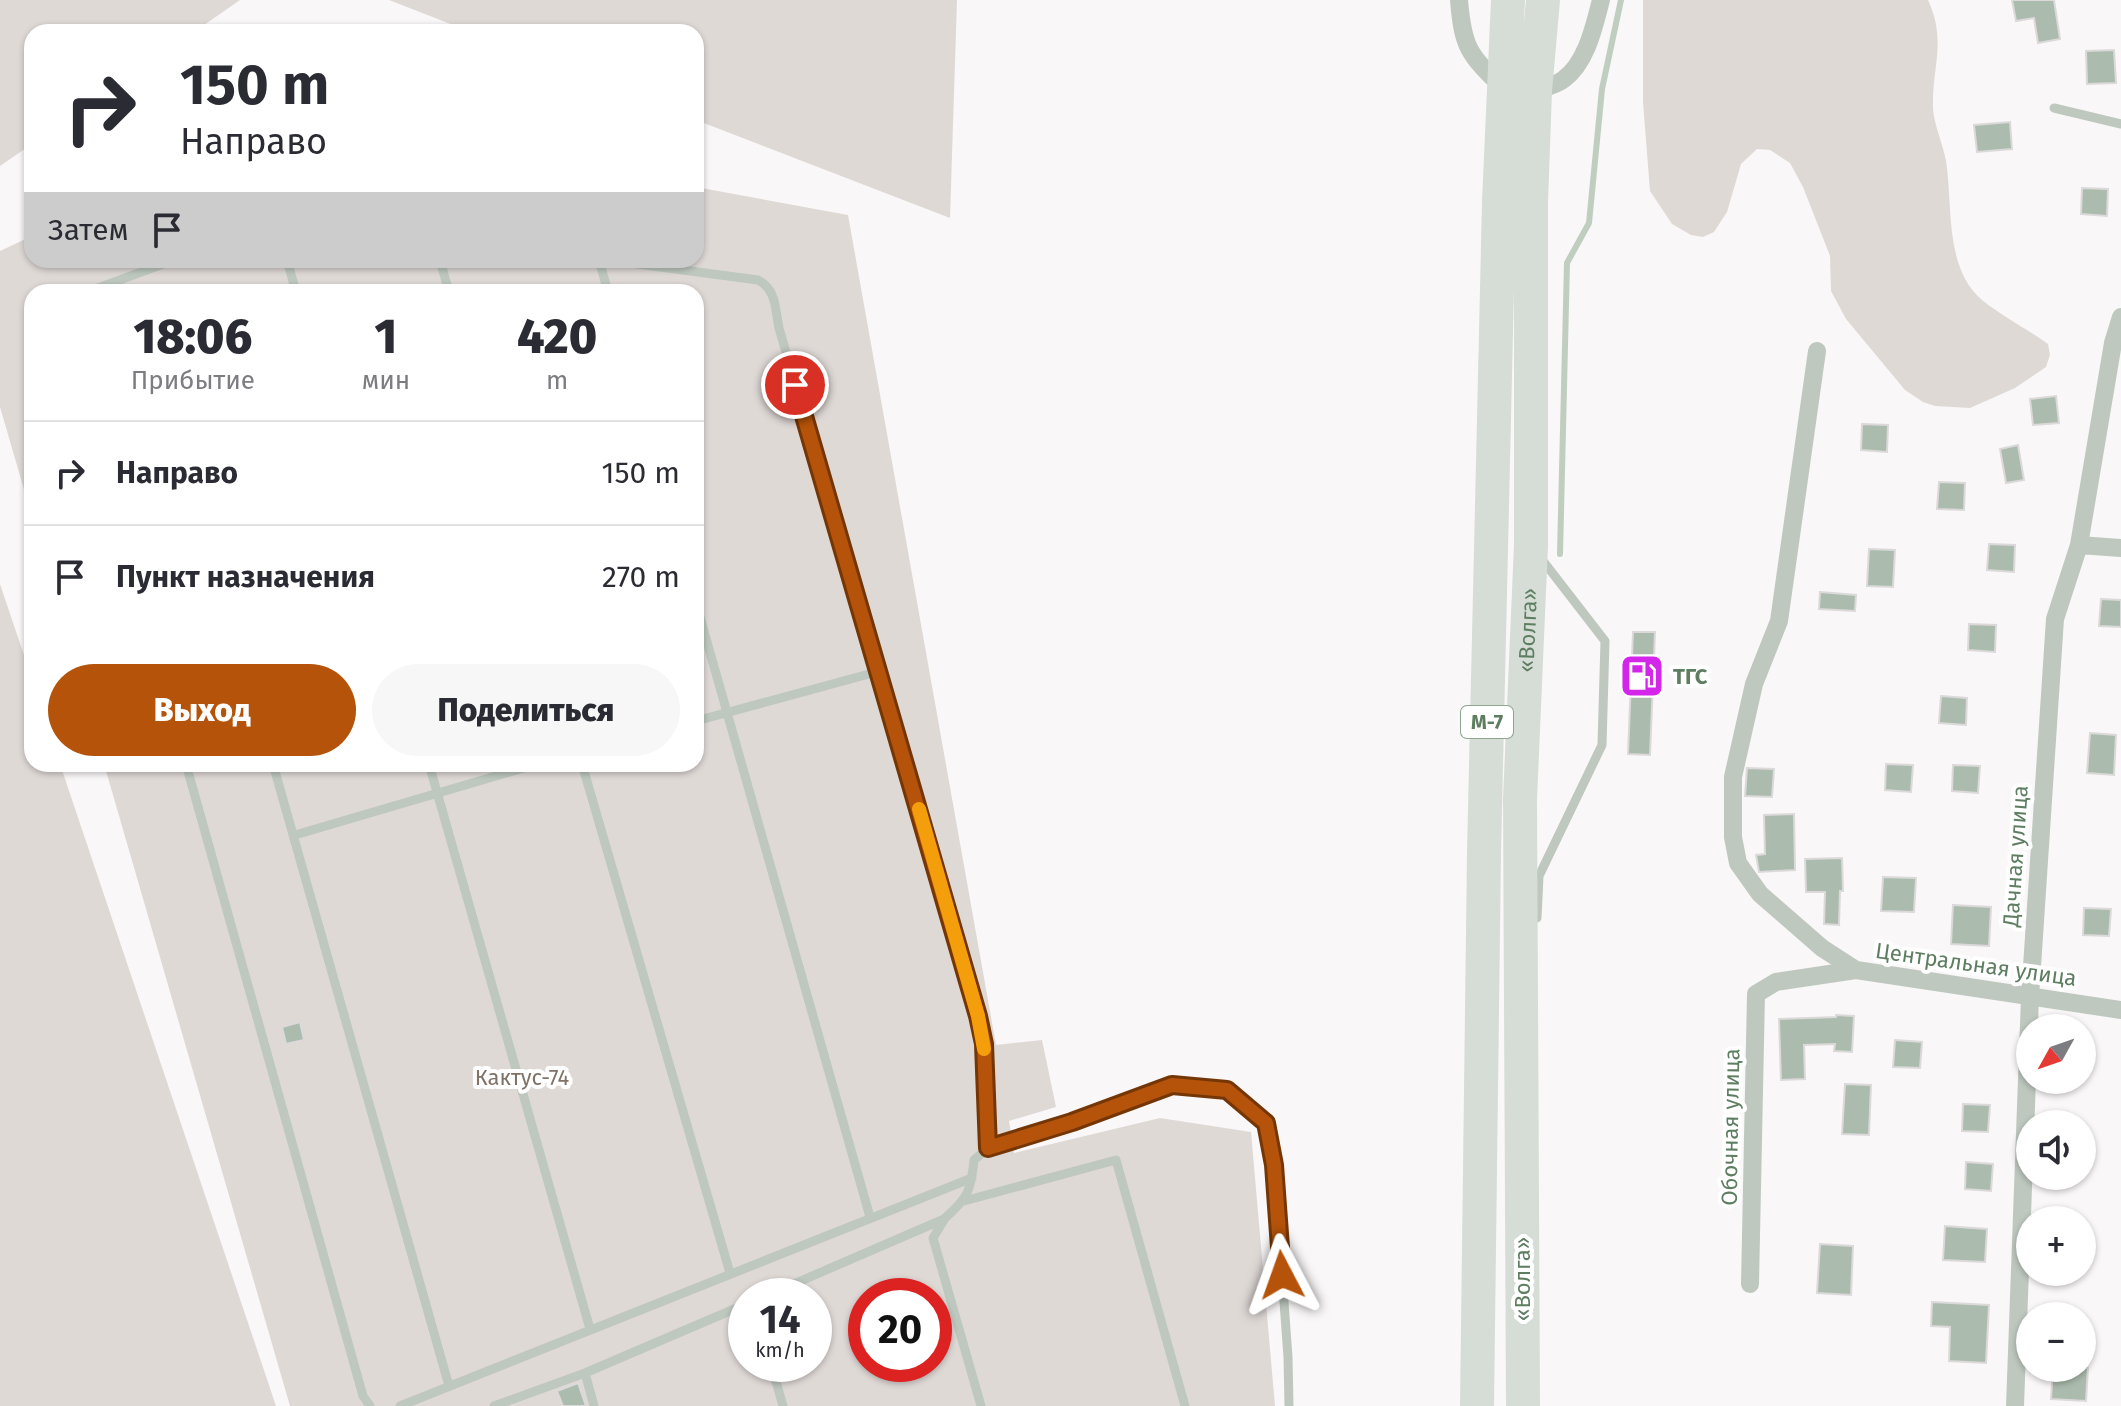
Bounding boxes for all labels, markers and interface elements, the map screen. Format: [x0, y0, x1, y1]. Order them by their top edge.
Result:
text: 150 m [180, 52, 329, 119]
icon: right [48, 56, 152, 160]
text: Направо [180, 120, 327, 164]
icon: arrive [145, 208, 189, 252]
text: Затем [48, 212, 129, 248]
text: 18:06 [134, 308, 252, 366]
text: 1 [375, 308, 397, 366]
text: 420 [517, 308, 597, 366]
pin [761, 351, 829, 419]
icon: arrive [773, 363, 817, 407]
text: Прибытие [131, 365, 255, 396]
text: мин [362, 365, 410, 396]
text: m [546, 365, 568, 396]
icon: right [48, 451, 92, 495]
text: Направо [116, 455, 238, 491]
text: 150 m [602, 455, 680, 491]
icon: arrive [48, 555, 92, 599]
text: Пункт назначения [116, 559, 375, 595]
text: 270 m [602, 559, 680, 595]
street label: «Волга» [1512, 587, 1543, 673]
fuel station icon: ТГС [1618, 652, 1666, 700]
place label: ТГС [1673, 663, 1708, 690]
button: Выход [48, 664, 356, 756]
button: Поделиться [372, 664, 680, 756]
road number: М-7 [1461, 706, 1513, 738]
street label: Дачная улица [1997, 784, 2034, 929]
street label: Центральная улица [1874, 937, 2078, 992]
north arrow [2016, 1014, 2096, 1094]
map controls [2016, 1014, 2096, 1382]
street label: Обочная улица [1716, 1048, 1745, 1206]
park label: Кактус-74 [475, 1064, 570, 1091]
button: sound [2016, 1110, 2096, 1190]
button: + [2016, 1206, 2096, 1286]
position arrow [1240, 1233, 1324, 1317]
street label: «Волга» [1509, 1237, 1536, 1321]
speed limit sign: 20 [848, 1278, 952, 1382]
text: 14 [759, 1296, 801, 1344]
button: − [2016, 1302, 2096, 1382]
text: km/h [755, 1338, 805, 1362]

